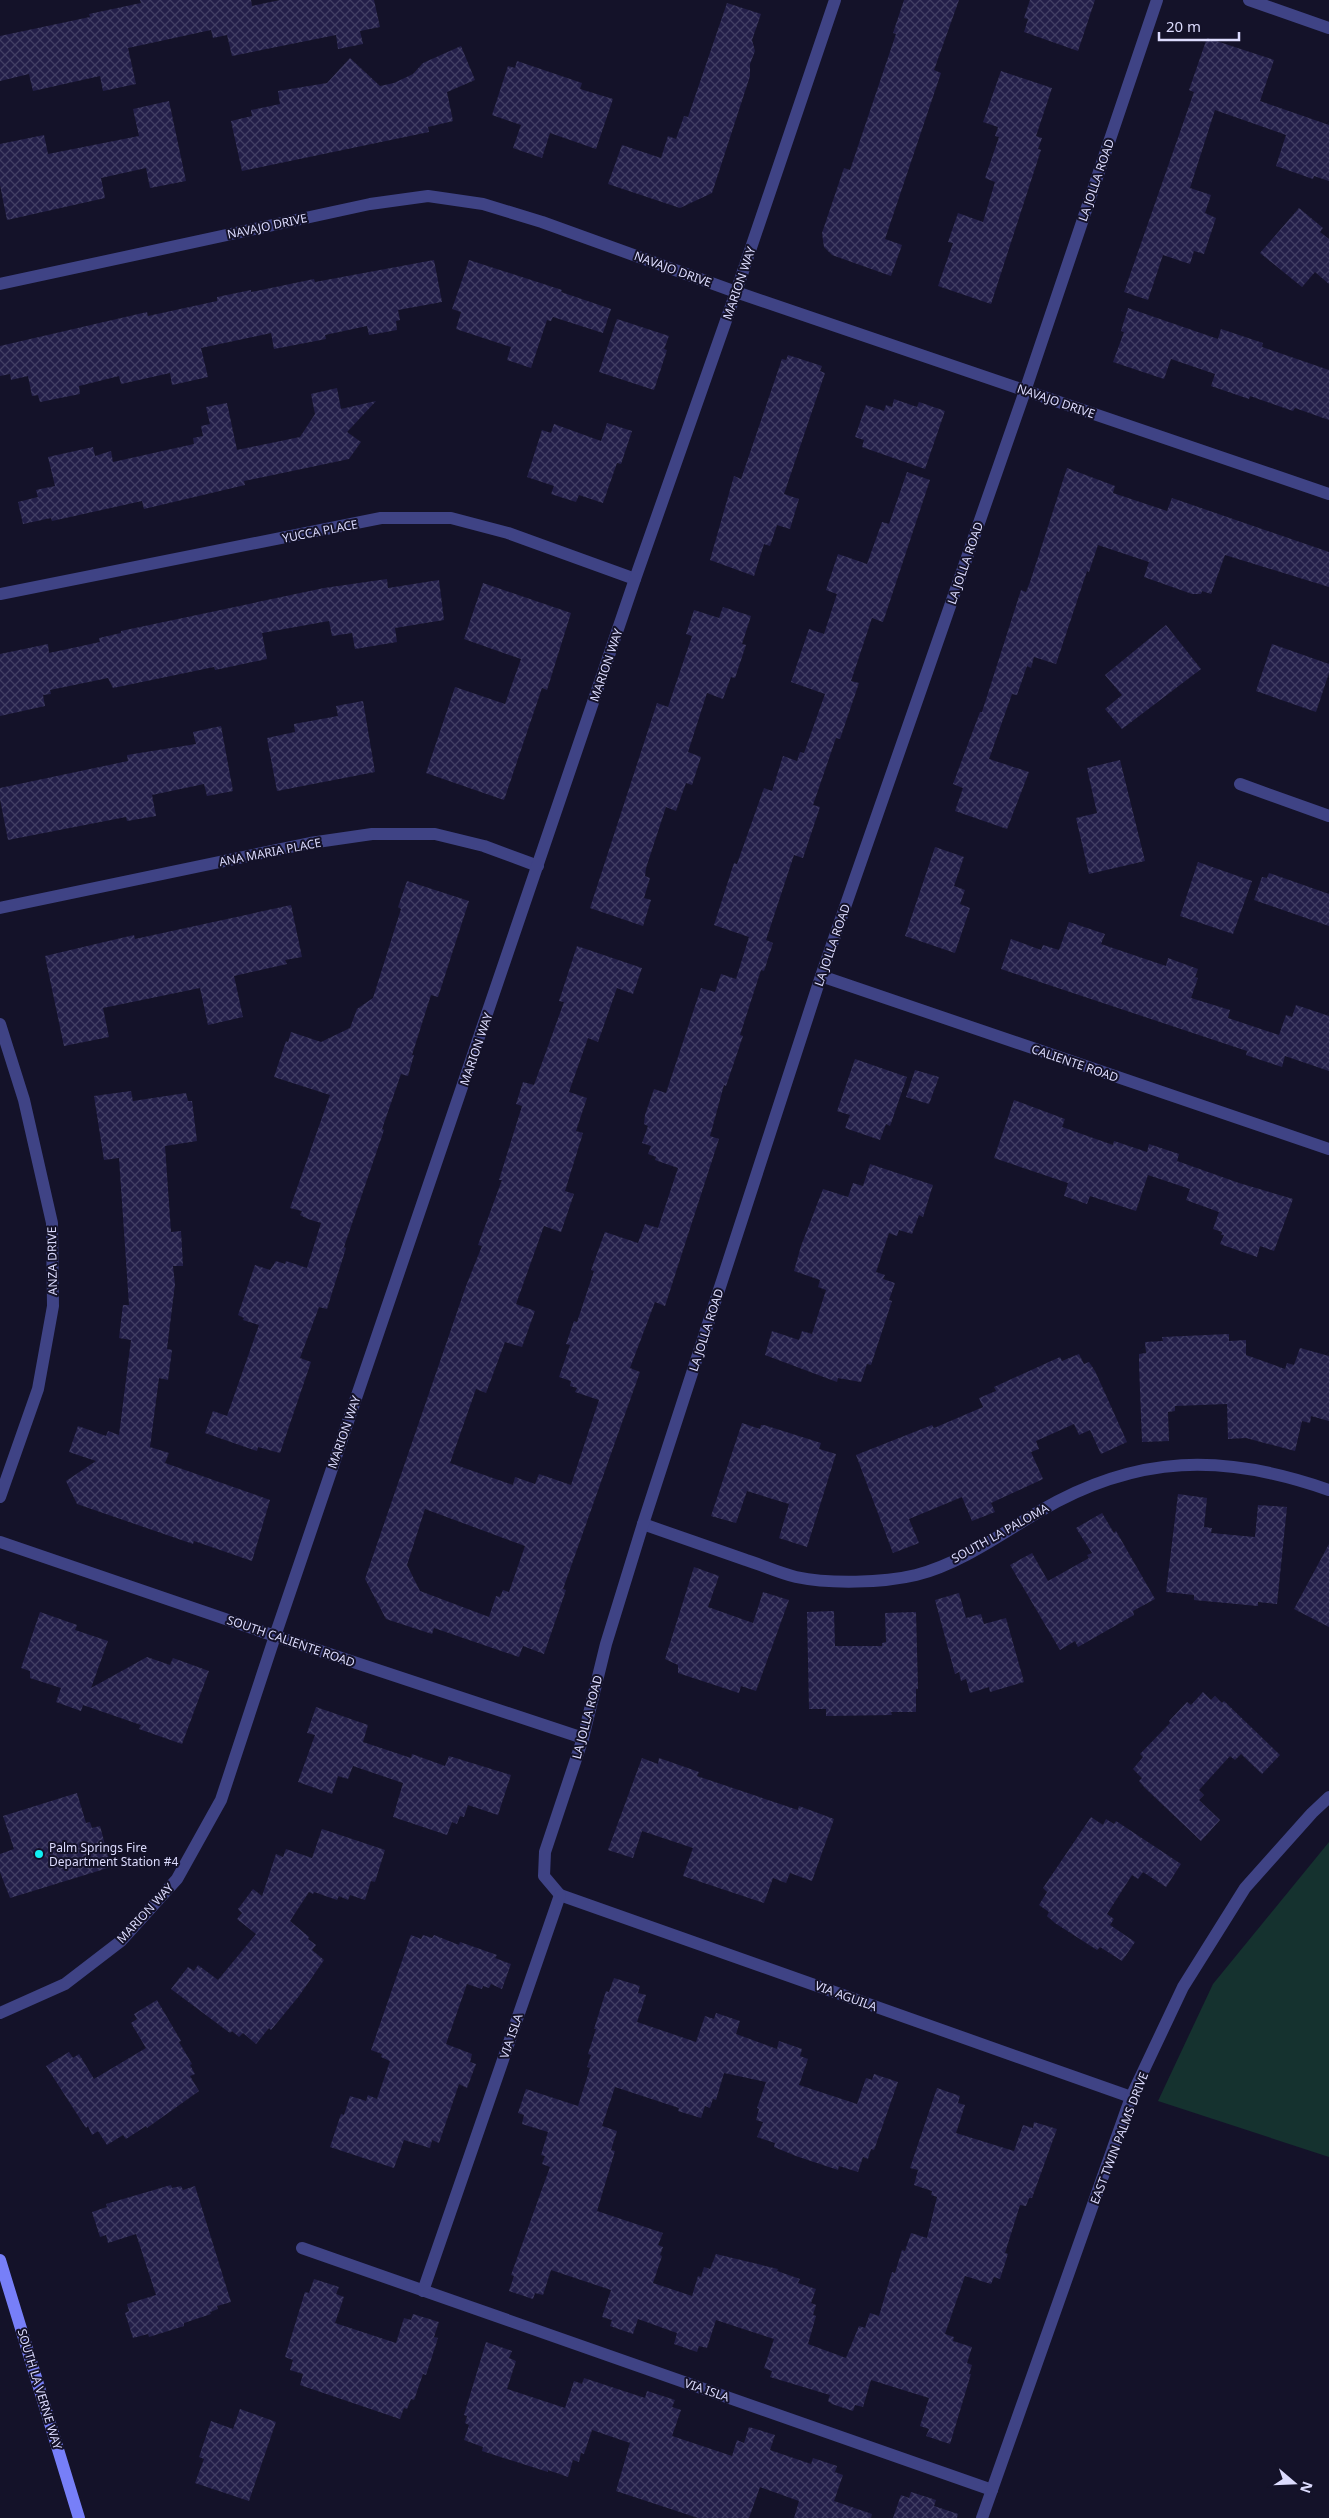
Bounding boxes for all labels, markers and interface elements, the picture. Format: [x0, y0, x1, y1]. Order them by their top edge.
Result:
scale bar [1159, 10, 1239, 42]
text: 20 m [1166, 16, 1201, 36]
street label: LA JOLLA ROAD [1074, 136, 1118, 223]
street label: NAVAJO DRIVE [226, 209, 308, 243]
street label: MARION WAY [719, 244, 759, 322]
street label: NAVAJO DRIVE [632, 247, 714, 291]
street label: NAVAJO DRIVE [1015, 380, 1097, 422]
street label: YUCCA PLACE [281, 515, 359, 547]
street label: LA JOLLA ROAD [943, 519, 987, 606]
street label: MARION WAY [586, 626, 626, 704]
street label: ANA MARIA PLACE [217, 834, 323, 870]
street label: LA JOLLA ROAD [810, 901, 854, 988]
street label: MARION WAY [456, 1010, 496, 1088]
street label: CALIENTE ROAD [1029, 1040, 1121, 1086]
street label: ANZA DRIVE [43, 1227, 61, 1295]
street label: LA JOLLA ROAD [685, 1286, 727, 1374]
street label: MARION WAY [324, 1393, 364, 1471]
street label: SOUTH LA PALOMA [948, 1499, 1052, 1567]
street label: SOUTH CALIENTE ROAD [225, 1611, 357, 1671]
street label: LA JOLLA ROAD [568, 1673, 606, 1761]
place label: Palm Springs Fire Department Station #4 [49, 1839, 178, 1870]
marker: Palm Springs Fire Department Station #4 [33, 1848, 45, 1860]
street label: MARION WAY [113, 1879, 177, 1947]
street label: VIA AGUILA [813, 1977, 880, 2015]
street label: VIA ISLA [495, 2011, 527, 2061]
street label: EAST TWIN PALMS DRIVE [1086, 2069, 1152, 2207]
street label: SOUTH LA VERNE WAY [14, 2327, 66, 2452]
street label: VIA ISLA [682, 2374, 732, 2406]
north arrow [1269, 2458, 1319, 2508]
text: N [1296, 2479, 1318, 2496]

